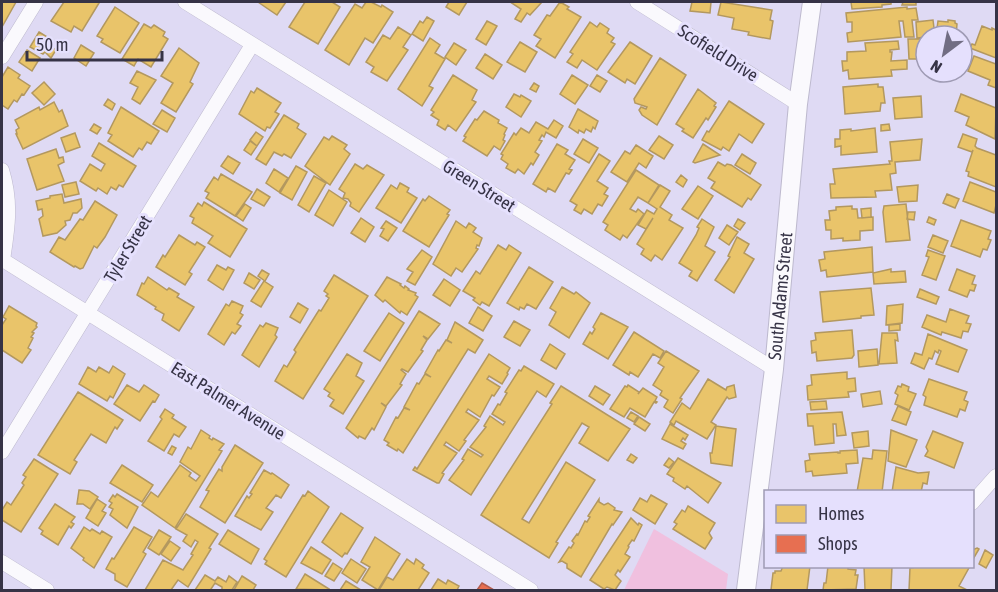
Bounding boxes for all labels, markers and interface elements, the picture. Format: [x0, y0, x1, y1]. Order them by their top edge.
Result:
street label: Scofield Drive [674, 20, 762, 85]
scale bar [27, 24, 162, 62]
north arrow [914, 24, 974, 84]
text: 50 m [36, 34, 68, 55]
text: N [927, 57, 945, 77]
street label: Green Street [439, 155, 520, 216]
street label: Tyler Street [99, 211, 156, 286]
street label: South Adams Street [764, 231, 796, 361]
street label: East Palmer Avenue [167, 357, 289, 444]
legend [764, 490, 974, 568]
text: Homes [818, 503, 864, 524]
text: Shops [818, 533, 858, 554]

